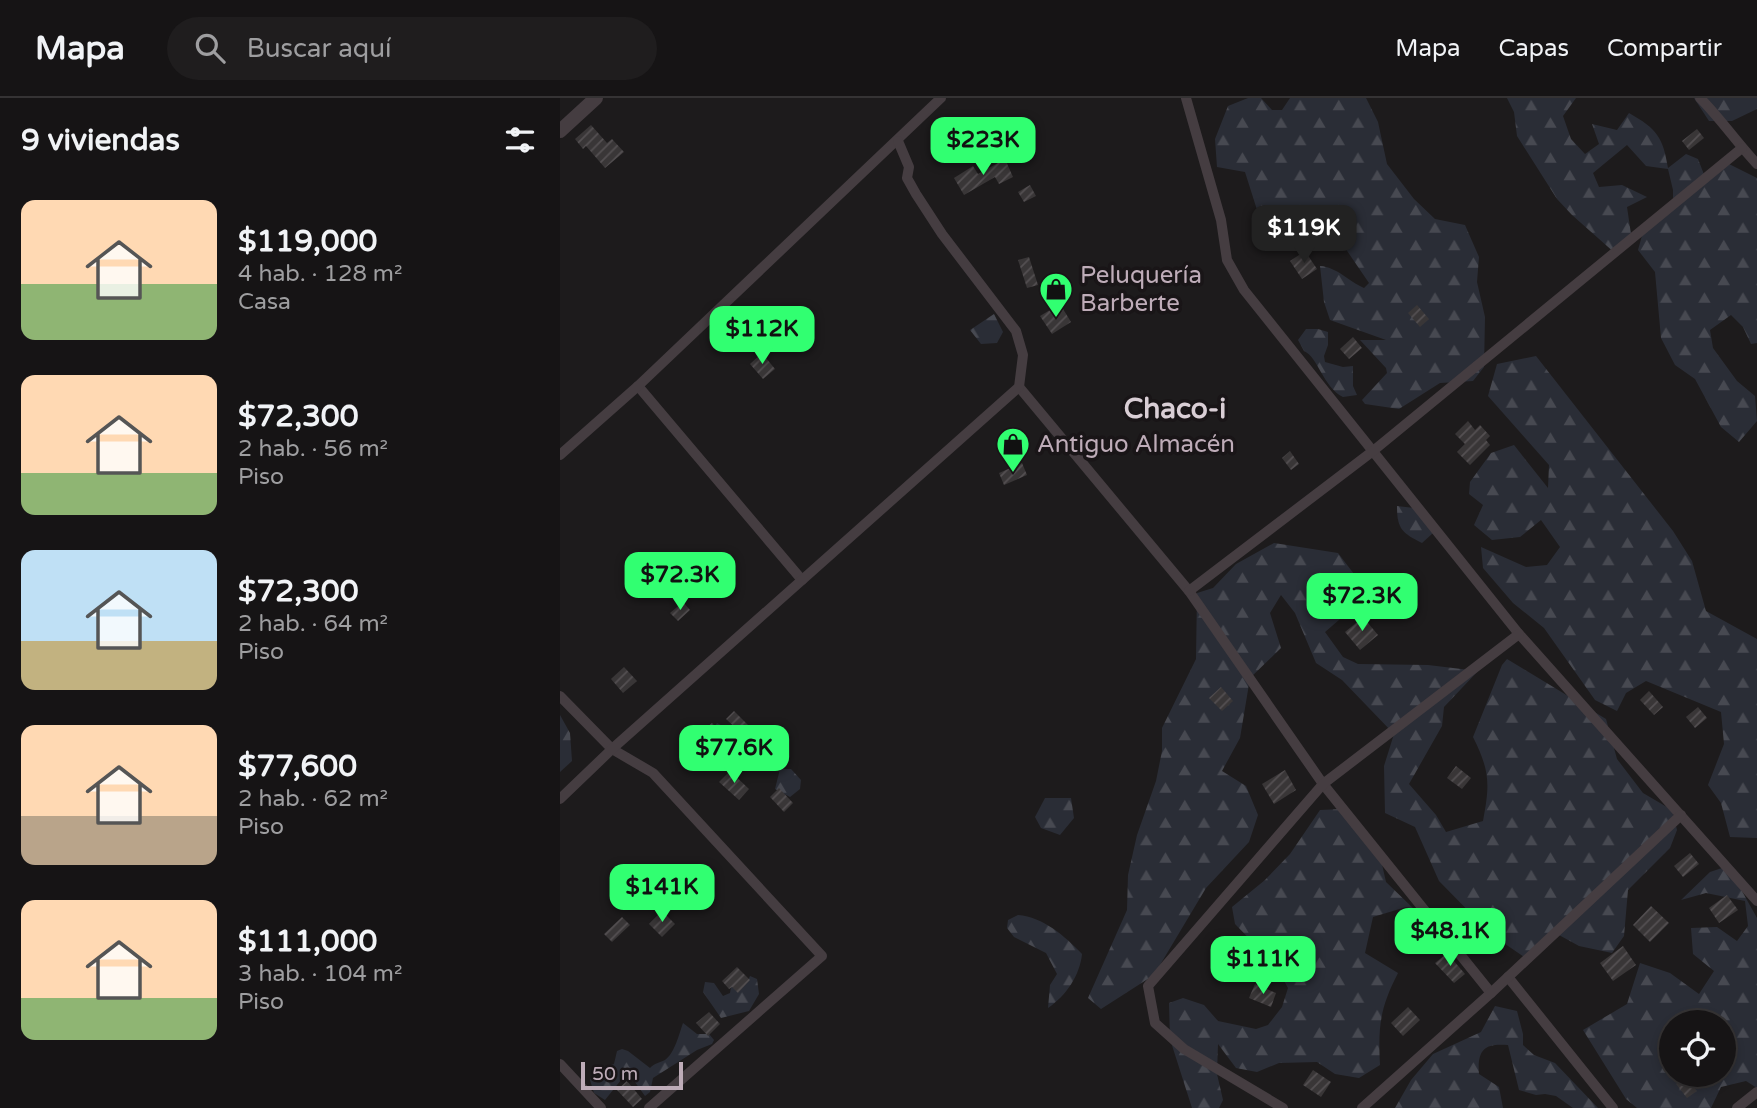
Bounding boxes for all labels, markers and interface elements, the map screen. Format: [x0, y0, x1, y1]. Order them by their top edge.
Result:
search box [167, 17, 657, 80]
text: Mapa [35, 29, 125, 68]
icon: search [191, 29, 229, 67]
text: Buscar aquí [247, 33, 391, 64]
text: Mapa [1395, 34, 1461, 63]
text: Capas [1499, 34, 1569, 63]
text: Compartir [1607, 34, 1722, 63]
pin: $223K [934, 118, 1032, 177]
icon: filters [501, 121, 539, 159]
text: 9 viviendas [21, 122, 180, 159]
text: $223K [947, 126, 1019, 154]
pin: $119K [1255, 206, 1353, 265]
text: $119K [1268, 214, 1340, 242]
text: $119,000 [238, 223, 377, 260]
icon: home [77, 228, 161, 312]
text: 4 hab. · 128 m² [238, 260, 403, 288]
place label: Peluquería Barberte [1080, 261, 1202, 318]
shop icon: Peluquería Barberte [1037, 270, 1075, 319]
text: Casa [238, 288, 291, 316]
pin: $112K [713, 306, 811, 366]
text: $112K [726, 315, 798, 343]
district label: Chaco-i [1124, 392, 1226, 426]
text: $72,300 [238, 398, 358, 435]
icon: home [77, 403, 161, 487]
shop icon: Antiguo Almacén [994, 425, 1032, 474]
place label: Antiguo Almacén [1037, 430, 1235, 459]
text: 2 hab. · 56 m² [238, 435, 388, 463]
text: Piso [238, 463, 284, 491]
pin: $72.3K [623, 552, 737, 612]
text: $72.3K [641, 561, 719, 589]
text: $72,300 [238, 573, 358, 610]
pin: $72.3K [1305, 574, 1419, 633]
icon: home [77, 578, 161, 662]
text: $72.3K [1323, 582, 1401, 610]
text: 2 hab. · 64 m² [238, 610, 388, 638]
text: Piso [238, 638, 284, 666]
pin: $77.6K [677, 726, 791, 785]
text: $77.6K [695, 734, 773, 762]
text: $77,600 [238, 748, 357, 785]
icon: home [77, 753, 161, 837]
text: 2 hab. · 62 m² [238, 785, 388, 813]
text: Piso [238, 813, 284, 841]
pin: $141K [613, 864, 711, 924]
text: $141K [626, 873, 698, 901]
pin: $48.1K [1393, 908, 1507, 968]
text: $48.1K [1411, 917, 1489, 945]
text: $111,000 [238, 923, 377, 960]
icon: home [77, 928, 161, 1012]
pin: $111K [1214, 936, 1312, 996]
text: $111K [1227, 945, 1299, 973]
text: 3 hab. · 104 m² [238, 960, 403, 988]
text: Piso [238, 988, 284, 1016]
map controls [1659, 1010, 1736, 1087]
button: locate [1659, 1010, 1736, 1087]
scale bar [581, 1059, 682, 1091]
text: 50 m [592, 1063, 638, 1085]

